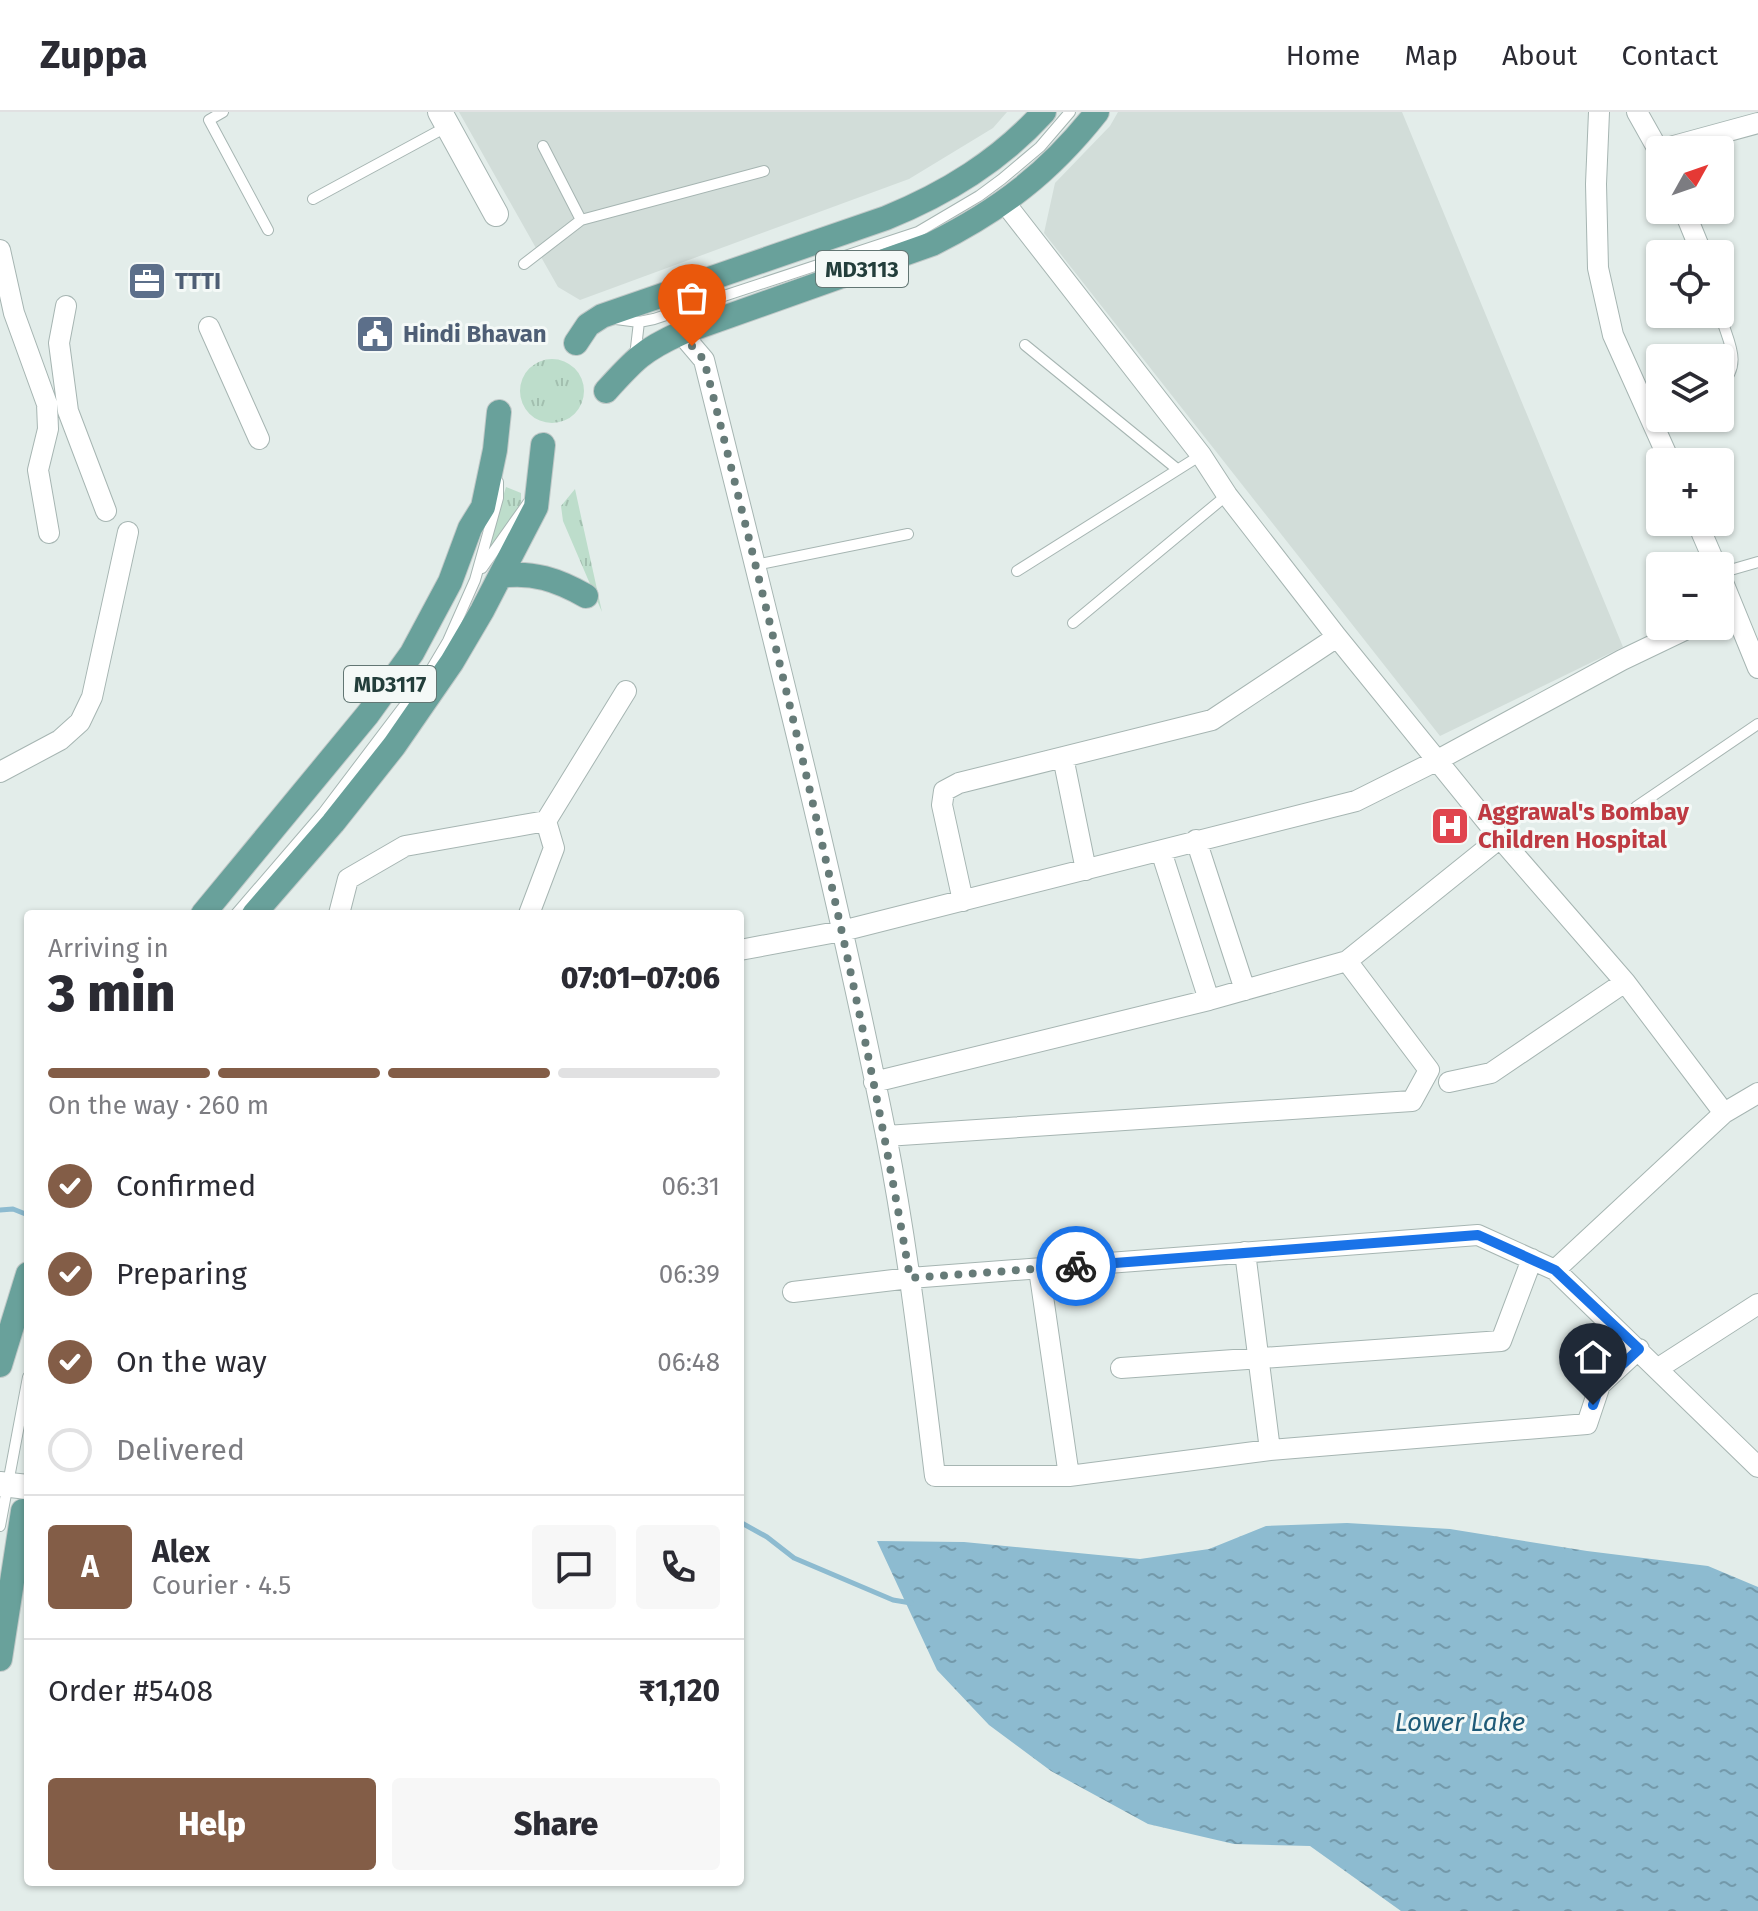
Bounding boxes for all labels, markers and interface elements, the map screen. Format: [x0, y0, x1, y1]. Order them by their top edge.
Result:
text: Zuppa [40, 32, 148, 78]
text: Home [1286, 39, 1360, 72]
text: Map [1404, 39, 1458, 72]
text: About [1502, 39, 1577, 72]
text: Contact [1621, 39, 1718, 72]
north arrow [1646, 136, 1734, 224]
map controls [1646, 136, 1734, 640]
button: locate [1646, 240, 1734, 328]
road number: MD3113 [816, 251, 908, 287]
office icon: TTTI [126, 260, 168, 302]
pin [658, 264, 726, 346]
place label: TTTI [175, 267, 221, 295]
icon: bag [670, 276, 714, 320]
public building icon: Hindi Bhavan [354, 313, 396, 355]
place label: Hindi Bhavan [403, 320, 547, 348]
button: layers [1646, 344, 1734, 432]
button: + [1646, 448, 1734, 536]
button: − [1646, 552, 1734, 640]
road number: MD3117 [344, 666, 436, 702]
place label: Aggrawal's Bombay Children Hospital [1477, 798, 1689, 854]
hospital icon: Aggrawal's Bombay Children Hospital [1429, 805, 1471, 847]
text: Arriving in [48, 933, 169, 964]
text: 07:01–07:06 [561, 960, 720, 996]
text: 3 min [48, 962, 176, 1025]
text: On the way · 260 m [48, 1090, 269, 1121]
icon: check [48, 1164, 92, 1208]
text: Confirmed [116, 1168, 256, 1204]
text: 06:31 [662, 1171, 720, 1202]
courier [1036, 1226, 1116, 1306]
icon: bike [1054, 1244, 1098, 1288]
icon: check [48, 1252, 92, 1296]
text: Preparing [116, 1256, 247, 1292]
text: 06:39 [659, 1259, 720, 1290]
pin [1559, 1323, 1627, 1405]
icon: home [1571, 1335, 1615, 1379]
icon: check [48, 1340, 92, 1384]
text: On the way [116, 1344, 267, 1380]
text: 06:48 [657, 1347, 720, 1378]
text: Delivered [116, 1432, 245, 1468]
button: chat [532, 1525, 616, 1609]
button: phone [636, 1525, 720, 1609]
text: Alex [152, 1534, 210, 1570]
text: A [81, 1549, 99, 1585]
text: Courier · 4.5 [152, 1570, 291, 1601]
text: Order #5408 [48, 1673, 213, 1709]
text: ₹1,120 [639, 1673, 720, 1709]
water label: Lower Lake [1395, 1707, 1525, 1738]
button: Help [48, 1778, 376, 1870]
button: Share [392, 1778, 720, 1870]

